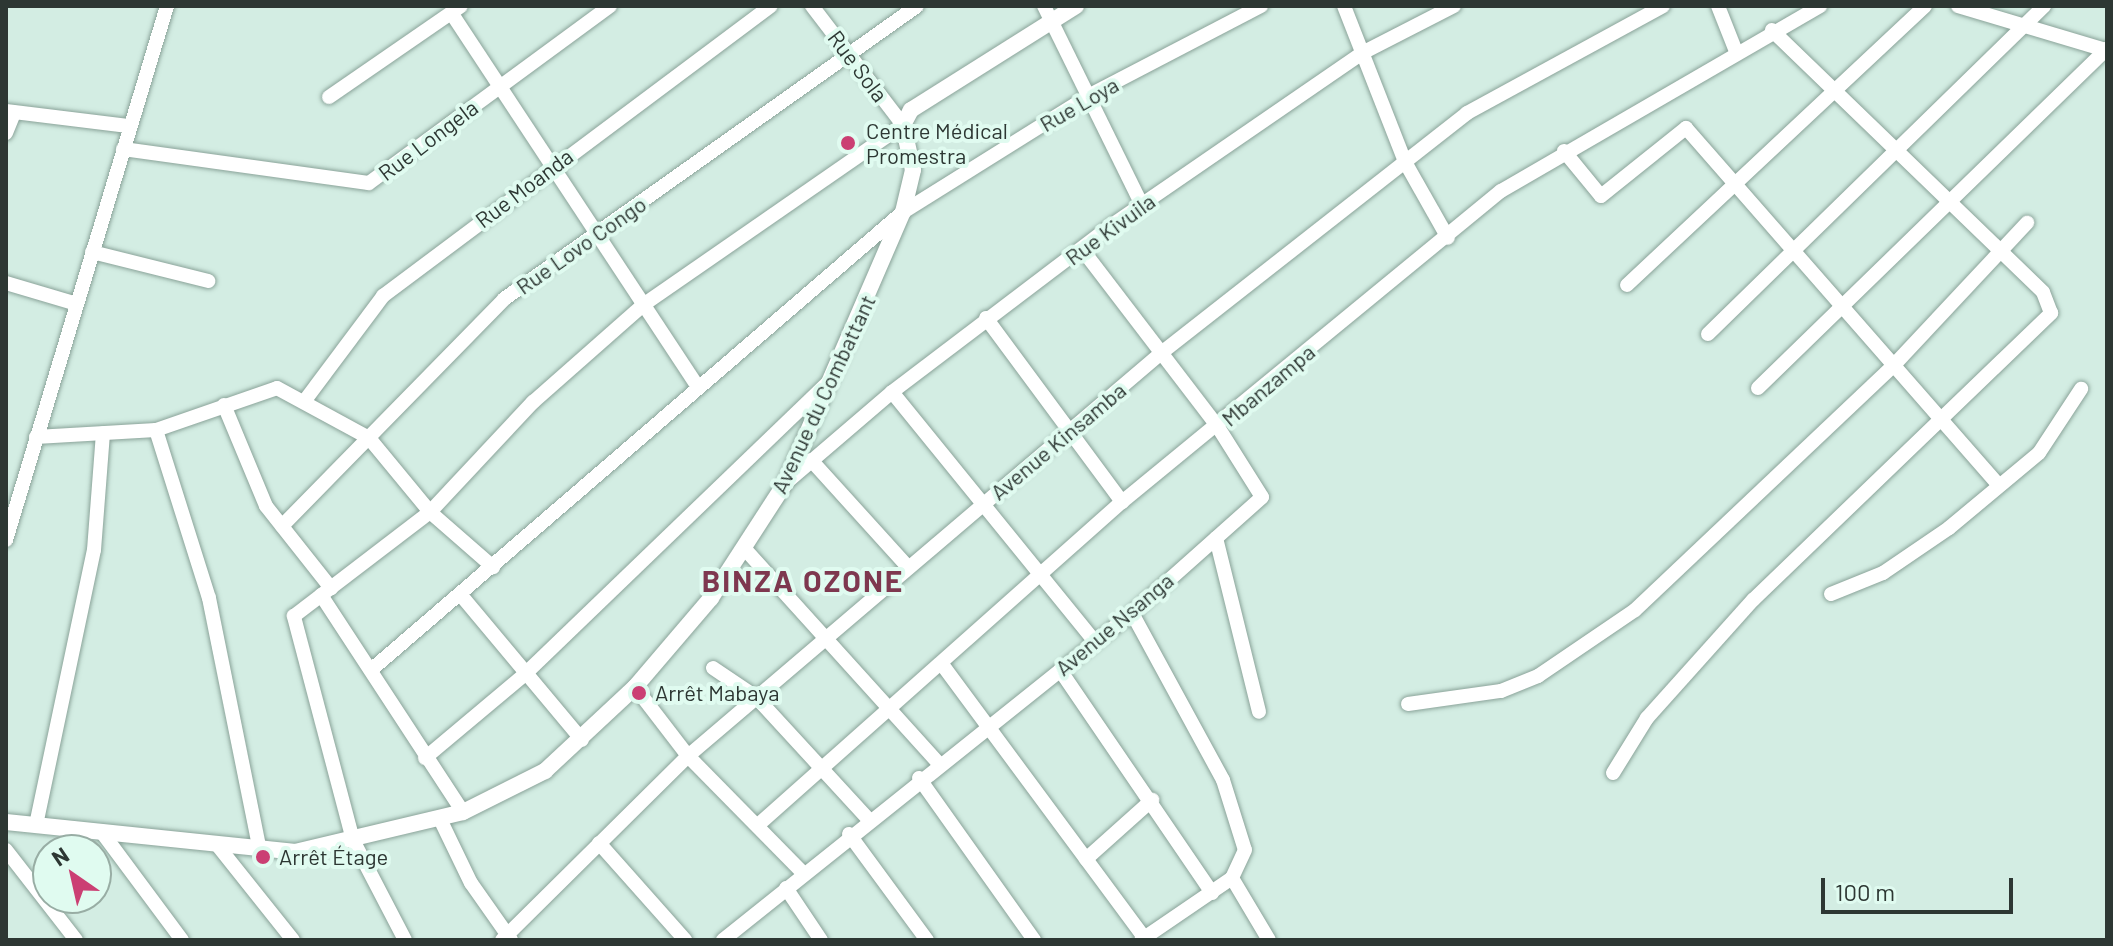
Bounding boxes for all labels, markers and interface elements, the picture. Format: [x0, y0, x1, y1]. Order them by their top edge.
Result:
street label: Rue Sola [823, 25, 893, 107]
street label: Rue Loya [1035, 71, 1123, 137]
street label: Rue Longela [373, 94, 483, 186]
place label: Centre Médical Promestra [866, 117, 1008, 168]
marker: Centre Médical Promestra [837, 132, 859, 154]
street label: Rue Moanda [470, 143, 578, 233]
street label: Rue Kivuila [1060, 188, 1160, 270]
street label: Rue Lovo Congo [511, 190, 651, 300]
street label: Avenue du Combattant [765, 290, 881, 498]
street label: Mbanzampa [1216, 338, 1320, 432]
street label: Avenue Kinsamba [985, 377, 1131, 505]
district label: BINZA OZONE [702, 562, 904, 598]
street label: Avenue Nsanga [1050, 567, 1178, 681]
place label: Arrêt Mabaya [655, 680, 779, 706]
marker: Arrêt Mabaya [630, 684, 648, 702]
north arrow [32, 834, 112, 914]
text: N [46, 841, 73, 871]
place label: Arrêt Étage [279, 844, 388, 870]
marker: Arrêt Étage [254, 848, 272, 866]
scale bar [1825, 862, 2017, 912]
text: 100 m [1835, 877, 1895, 906]

